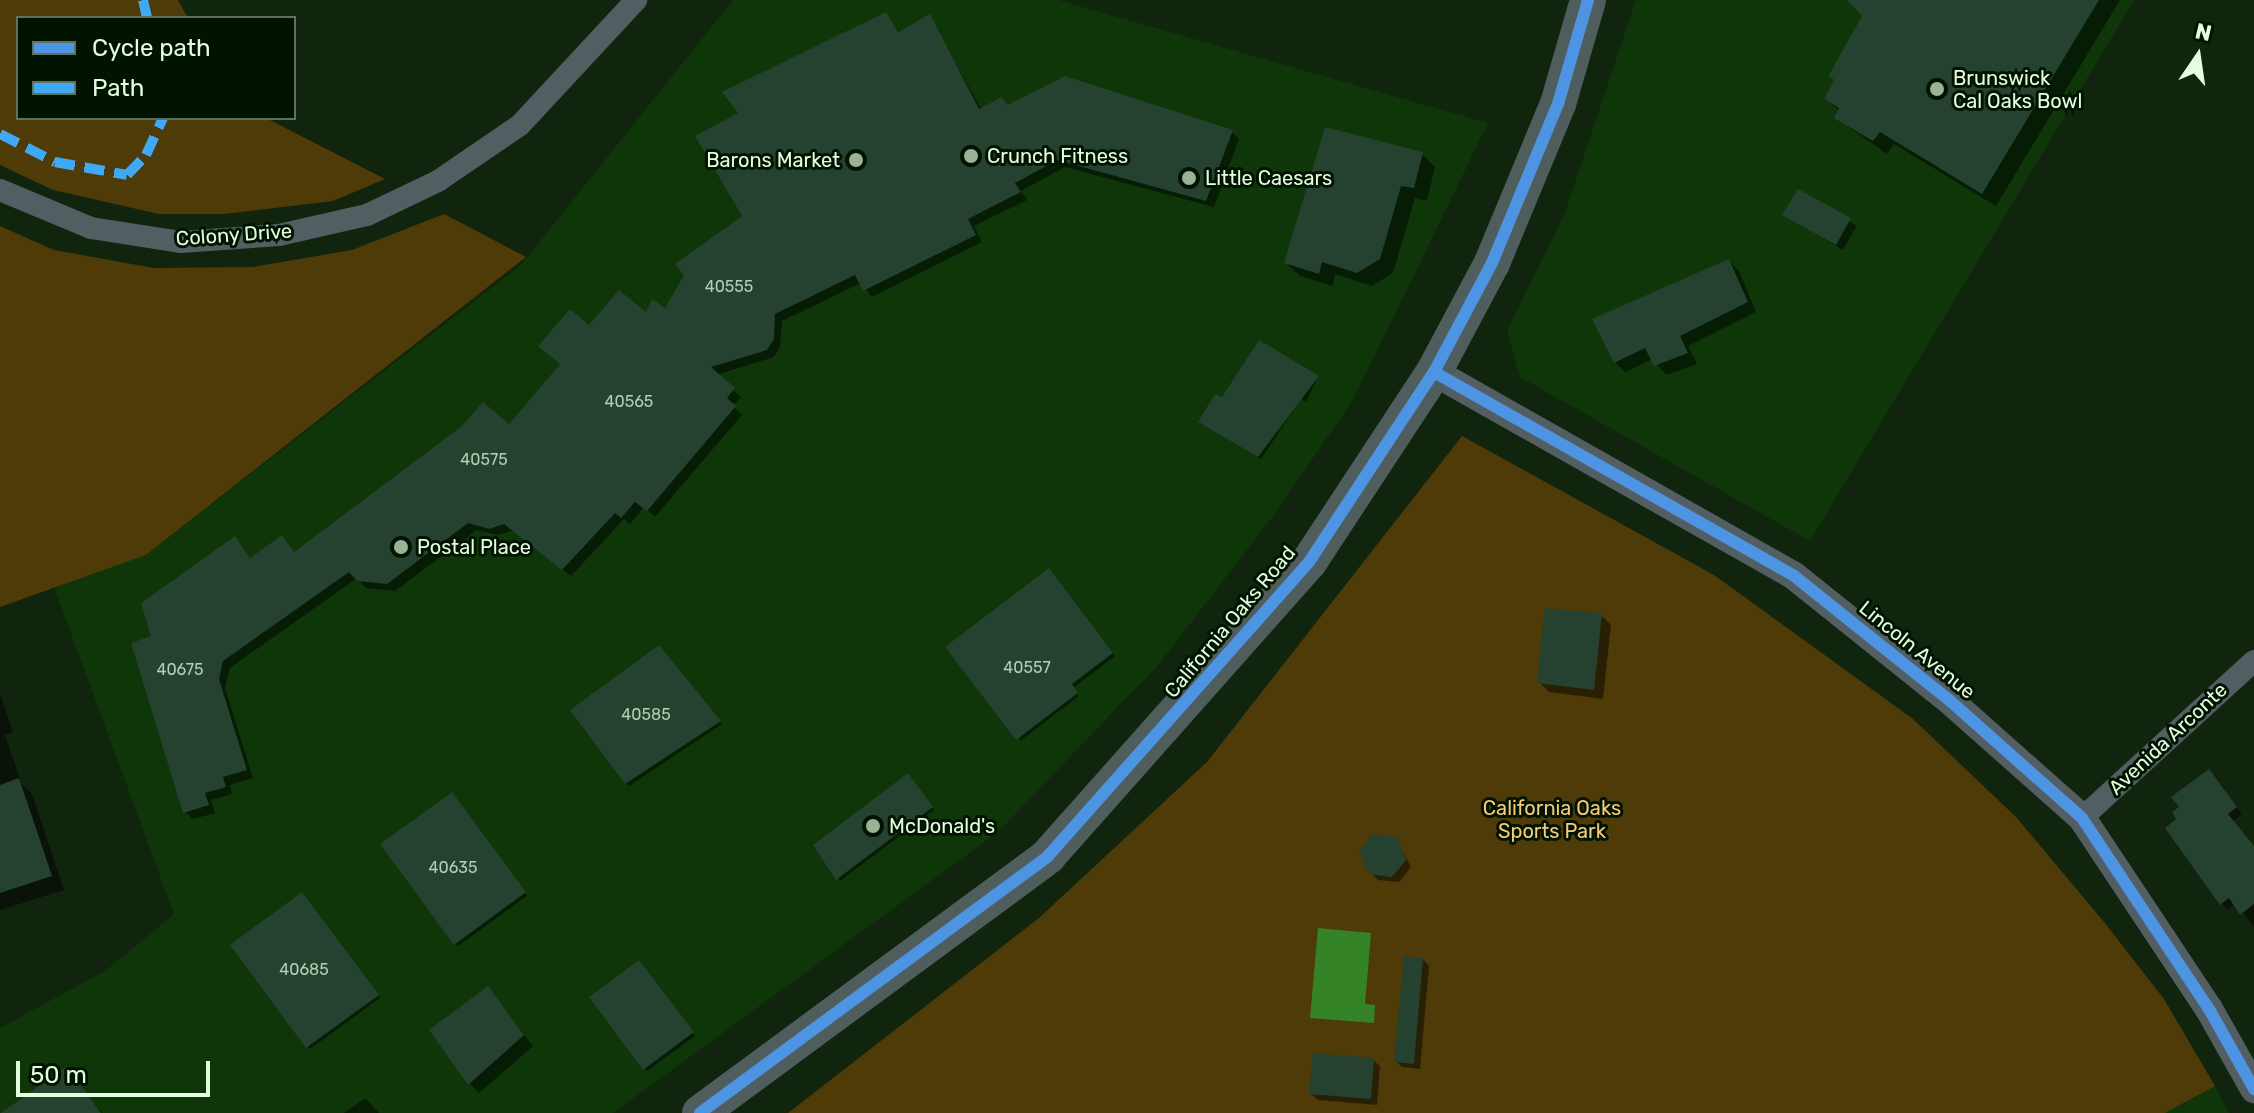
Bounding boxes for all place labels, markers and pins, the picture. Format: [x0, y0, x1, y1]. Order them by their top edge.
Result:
place label: Brunswick Cal Oaks Bowl [1953, 66, 2082, 113]
marker: Brunswick Cal Oaks Bowl [1928, 80, 1946, 98]
place label: Crunch Fitness [987, 144, 1128, 168]
marker: Crunch Fitness [962, 147, 980, 165]
place label: Barons Market [706, 148, 840, 172]
marker: Barons Market [847, 151, 865, 169]
place label: Little Caesars [1205, 166, 1332, 190]
marker: Little Caesars [1180, 169, 1198, 187]
place label: Postal Place [417, 535, 531, 559]
marker: Postal Place [392, 538, 410, 556]
place label: McDonald's [889, 814, 995, 838]
marker: McDonald's [864, 817, 882, 835]

